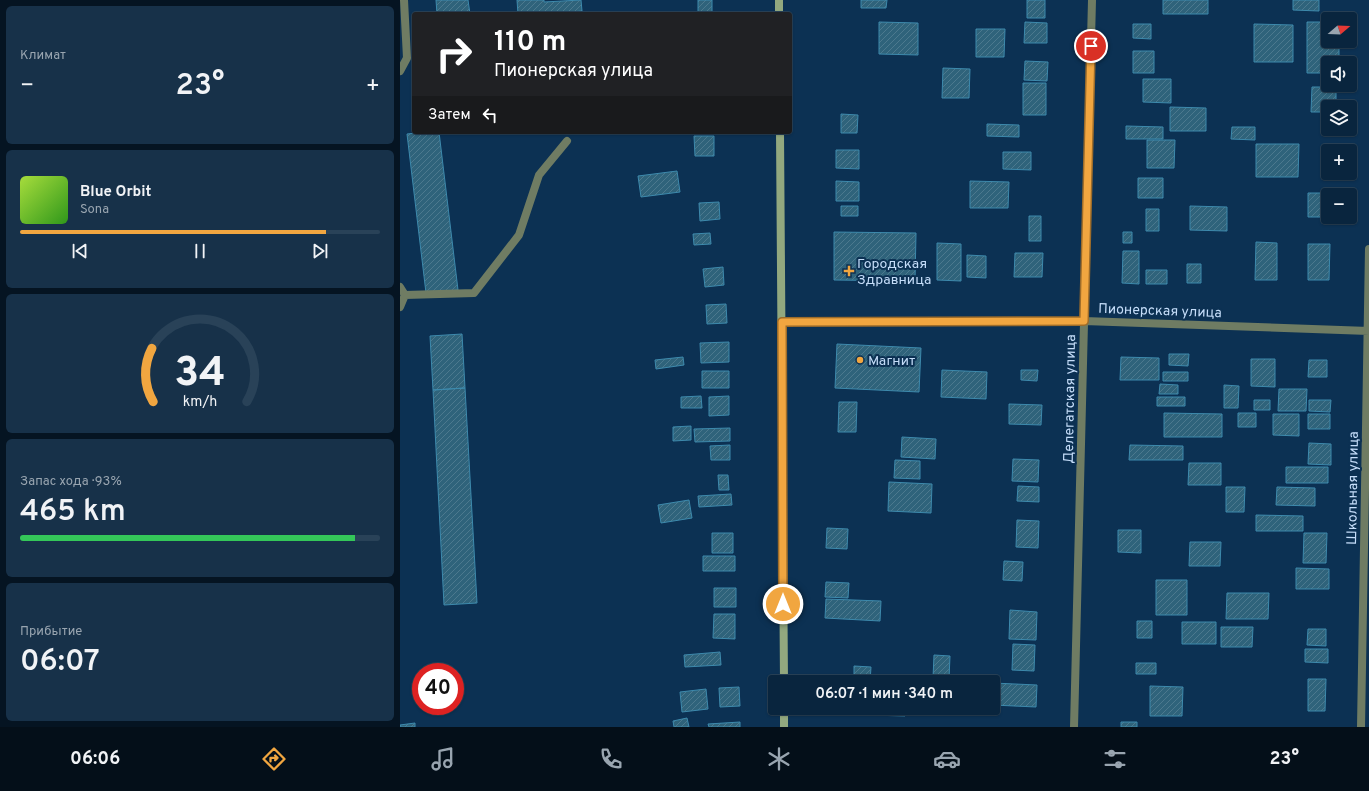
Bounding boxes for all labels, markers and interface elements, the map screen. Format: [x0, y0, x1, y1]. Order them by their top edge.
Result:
north arrow [1321, 12, 1357, 48]
map controls [1321, 12, 1357, 224]
text: 110 m [494, 25, 566, 61]
icon: right [428, 28, 480, 80]
pin [1074, 29, 1108, 63]
icon: arrive [1080, 35, 1102, 57]
text: Климат [20, 48, 66, 64]
button: sound [1321, 56, 1357, 92]
text: Пионерская улица [494, 60, 653, 83]
text: 23° [176, 68, 224, 105]
text: − [20, 73, 34, 100]
text: + [366, 73, 380, 100]
button: layers [1321, 100, 1357, 136]
icon: left [479, 104, 501, 126]
text: Затем [428, 106, 471, 125]
button: + [1321, 144, 1357, 180]
text: Blue Orbit [80, 183, 151, 202]
button: − [1321, 188, 1357, 224]
text: Sona [80, 202, 109, 218]
icon: previous [69, 240, 91, 262]
icon: pause [189, 240, 211, 262]
icon: next [309, 240, 331, 262]
place label: Городская Здравница [857, 256, 931, 289]
marker: Городская Здравница [844, 266, 854, 276]
street label: Пионерская улица [1098, 301, 1222, 322]
street label: Делегатская улица [1061, 334, 1080, 464]
text: 34 [174, 347, 226, 400]
place label: Магнит [868, 353, 915, 370]
marker: Магнит [855, 355, 865, 365]
text: km/h [183, 392, 217, 410]
street label: Школьная улица [1344, 431, 1363, 545]
text: Запас хода · 93% [20, 474, 122, 490]
text: 465 km [20, 494, 126, 531]
position arrow [762, 583, 804, 625]
text: Прибытие [20, 624, 82, 640]
text: 06:07 [20, 644, 100, 681]
speed limit sign: 40 [412, 663, 464, 715]
text: 06:07 · 1 мин · 340 m [815, 685, 953, 704]
icon: directions [260, 745, 288, 773]
icon: music [429, 745, 457, 773]
icon: phone [597, 745, 625, 773]
icon: climate [765, 745, 793, 773]
icon: car [933, 745, 961, 773]
icon: filters [1101, 745, 1129, 773]
text: 06:06 [70, 748, 120, 771]
text: 23° [1270, 748, 1299, 771]

